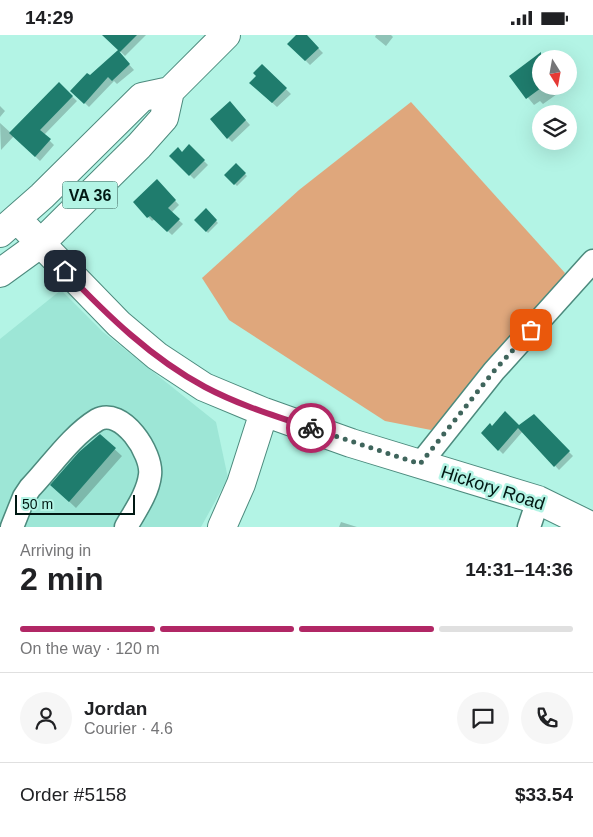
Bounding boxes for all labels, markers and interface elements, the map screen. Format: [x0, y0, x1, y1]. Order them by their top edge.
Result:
text: 14:29 [25, 7, 74, 28]
north arrow [532, 50, 578, 95]
map controls [532, 50, 577, 150]
button: layers [532, 105, 577, 150]
road number: VA 36 [62, 181, 118, 209]
pin [44, 250, 86, 292]
icon: home [51, 257, 79, 285]
pin [510, 309, 552, 351]
icon: bag [517, 316, 545, 344]
courier [286, 403, 336, 453]
icon: bike [297, 414, 325, 442]
street label: Hickory Road [439, 462, 547, 514]
scale bar [15, 492, 135, 515]
text: 50 m [22, 496, 53, 512]
text: Arriving in [20, 542, 91, 559]
text: 14:31–14:36 [465, 559, 573, 580]
text: 2 min [20, 561, 104, 597]
text: On the way · 120 m [20, 640, 160, 657]
button: person [20, 692, 72, 744]
button: chat [457, 692, 509, 744]
button: phone [521, 692, 573, 744]
text: Jordan [84, 698, 147, 719]
text: Courier · 4.6 [84, 720, 173, 737]
text: Order #5158 [20, 784, 127, 805]
text: $33.54 [515, 784, 573, 805]

